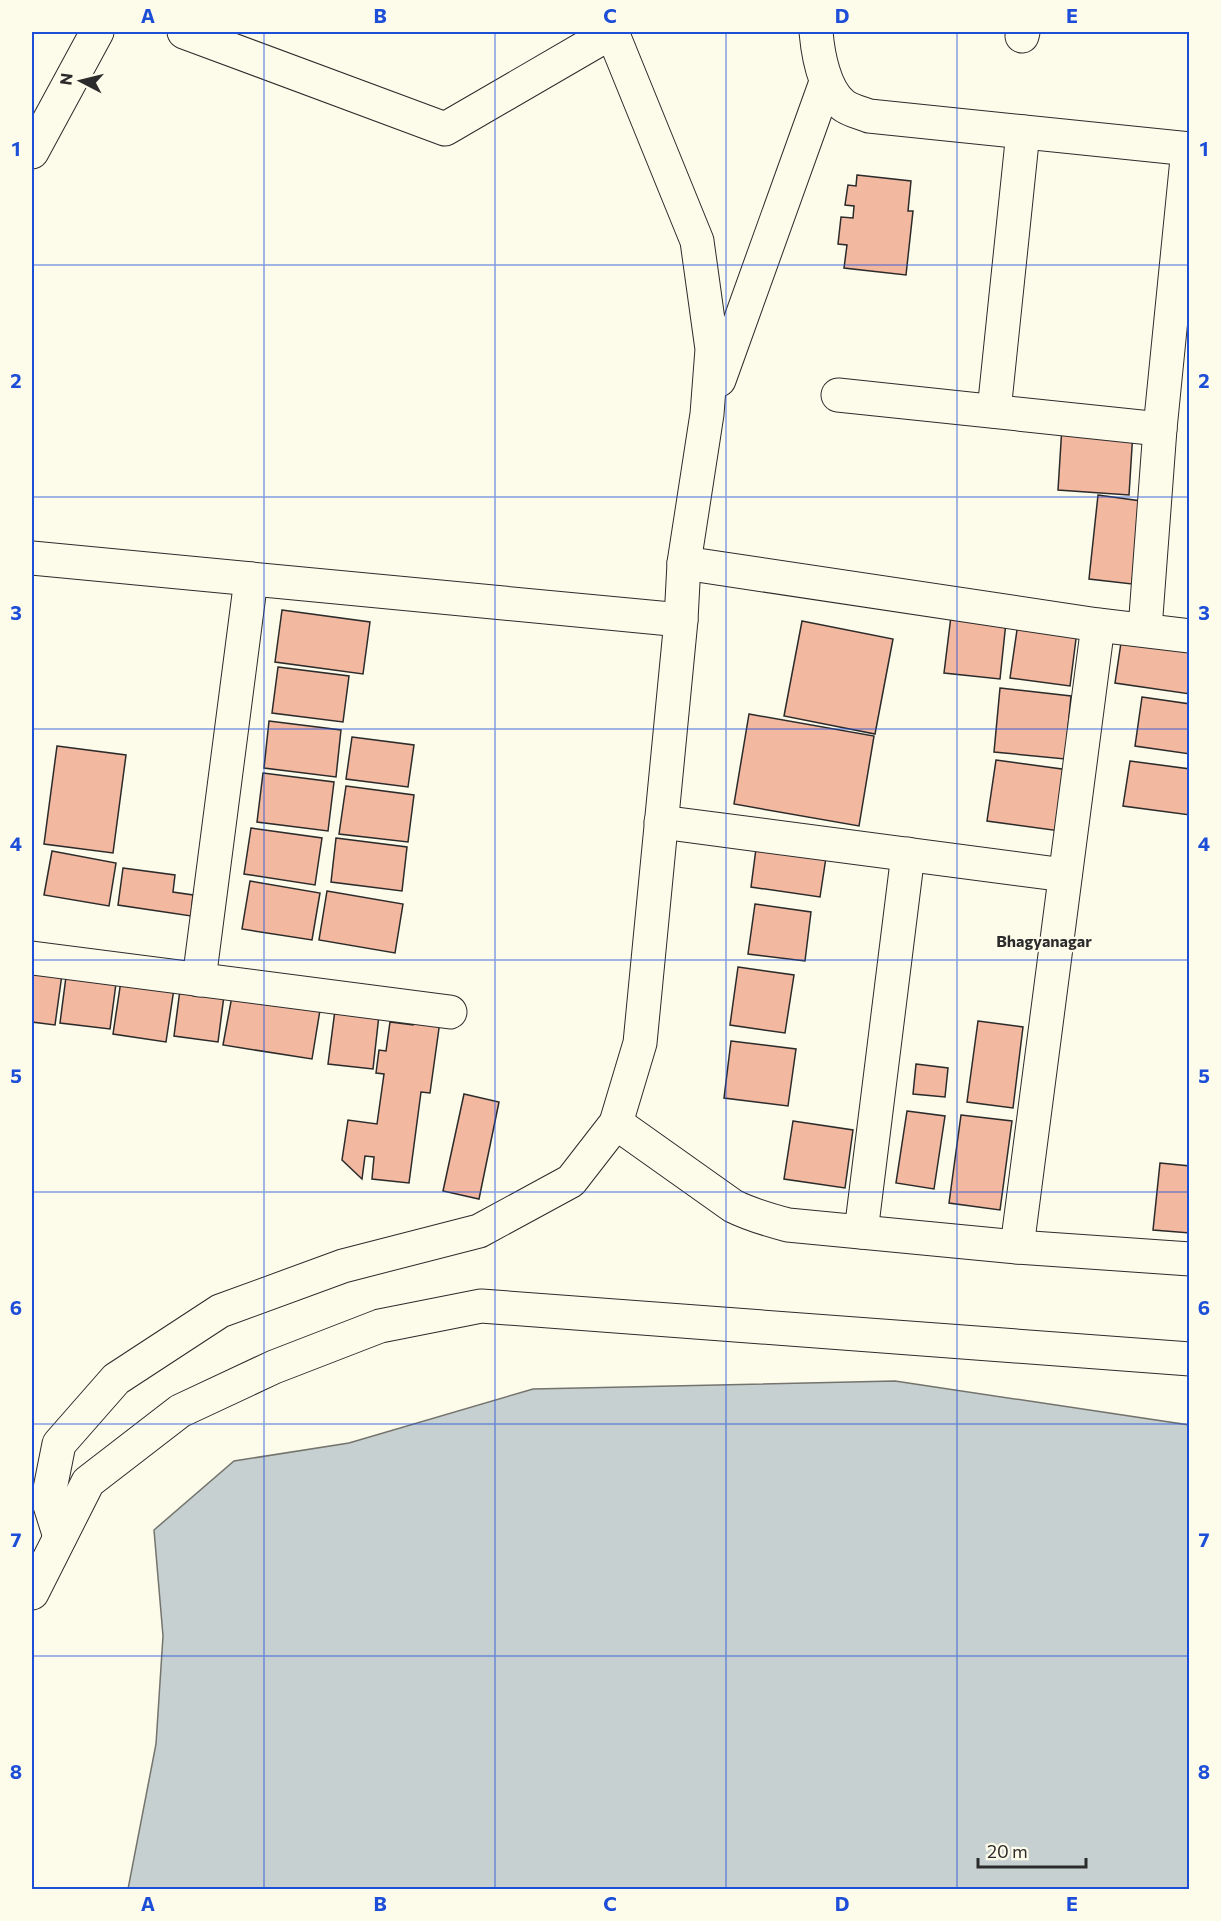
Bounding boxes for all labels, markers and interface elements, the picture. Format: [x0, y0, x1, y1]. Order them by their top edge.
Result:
text: A [141, 3, 155, 27]
text: B [373, 3, 387, 27]
text: C [603, 3, 617, 27]
text: D [835, 3, 849, 27]
text: E [1066, 3, 1078, 27]
north arrow [51, 51, 111, 111]
text: N [55, 72, 76, 86]
text: 1 [11, 136, 21, 160]
text: 1 [1199, 136, 1209, 160]
text: 2 [10, 368, 22, 392]
text: 2 [1198, 368, 1210, 392]
text: 3 [10, 600, 22, 624]
text: 3 [1198, 600, 1210, 624]
text: 4 [10, 831, 22, 855]
text: 4 [1198, 831, 1210, 855]
district label: Bhagyanagar [996, 931, 1092, 950]
text: 5 [10, 1063, 22, 1087]
text: 5 [1198, 1063, 1210, 1087]
text: 6 [10, 1295, 22, 1319]
text: 6 [1198, 1295, 1210, 1319]
text: 7 [11, 1527, 22, 1551]
text: 7 [1199, 1527, 1210, 1551]
text: 8 [10, 1759, 22, 1783]
text: 8 [1198, 1759, 1210, 1783]
scale bar [978, 1831, 1086, 1869]
text: 20 m [987, 1840, 1028, 1862]
text: A [141, 1891, 155, 1915]
text: B [373, 1891, 387, 1915]
text: C [603, 1891, 617, 1915]
text: D [835, 1891, 849, 1915]
text: E [1066, 1891, 1078, 1915]

